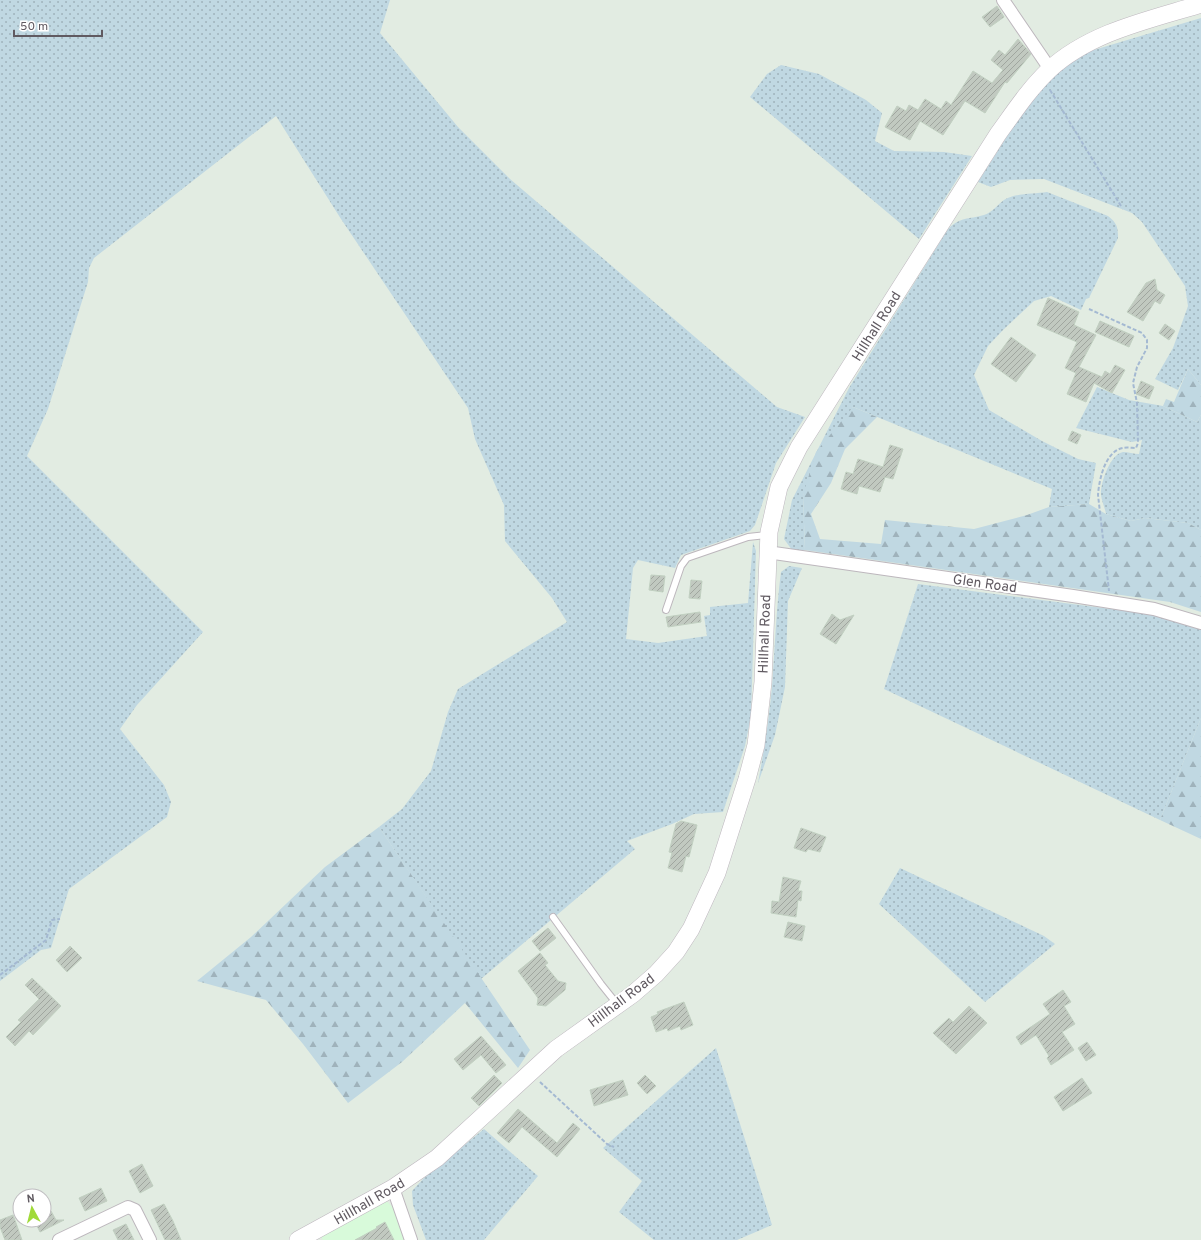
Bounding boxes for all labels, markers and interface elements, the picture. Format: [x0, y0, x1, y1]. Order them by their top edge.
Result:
scale bar [14, 12, 102, 38]
text: 50 m [20, 19, 48, 35]
street label: Hillhall Road [849, 289, 905, 365]
street label: Glen Road [952, 572, 1018, 597]
street label: Hillhall Road [756, 594, 775, 674]
street label: Hillhall Road [585, 971, 659, 1032]
street label: Hillhall Road [331, 1175, 408, 1229]
north arrow [12, 1188, 52, 1228]
text: N [26, 1192, 36, 1206]

